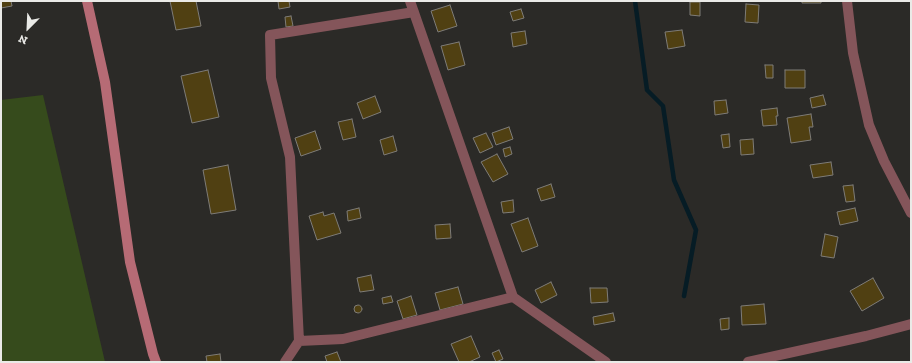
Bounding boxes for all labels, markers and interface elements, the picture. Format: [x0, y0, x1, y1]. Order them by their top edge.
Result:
north arrow [8, 8, 48, 48]
text: N [16, 32, 29, 47]

